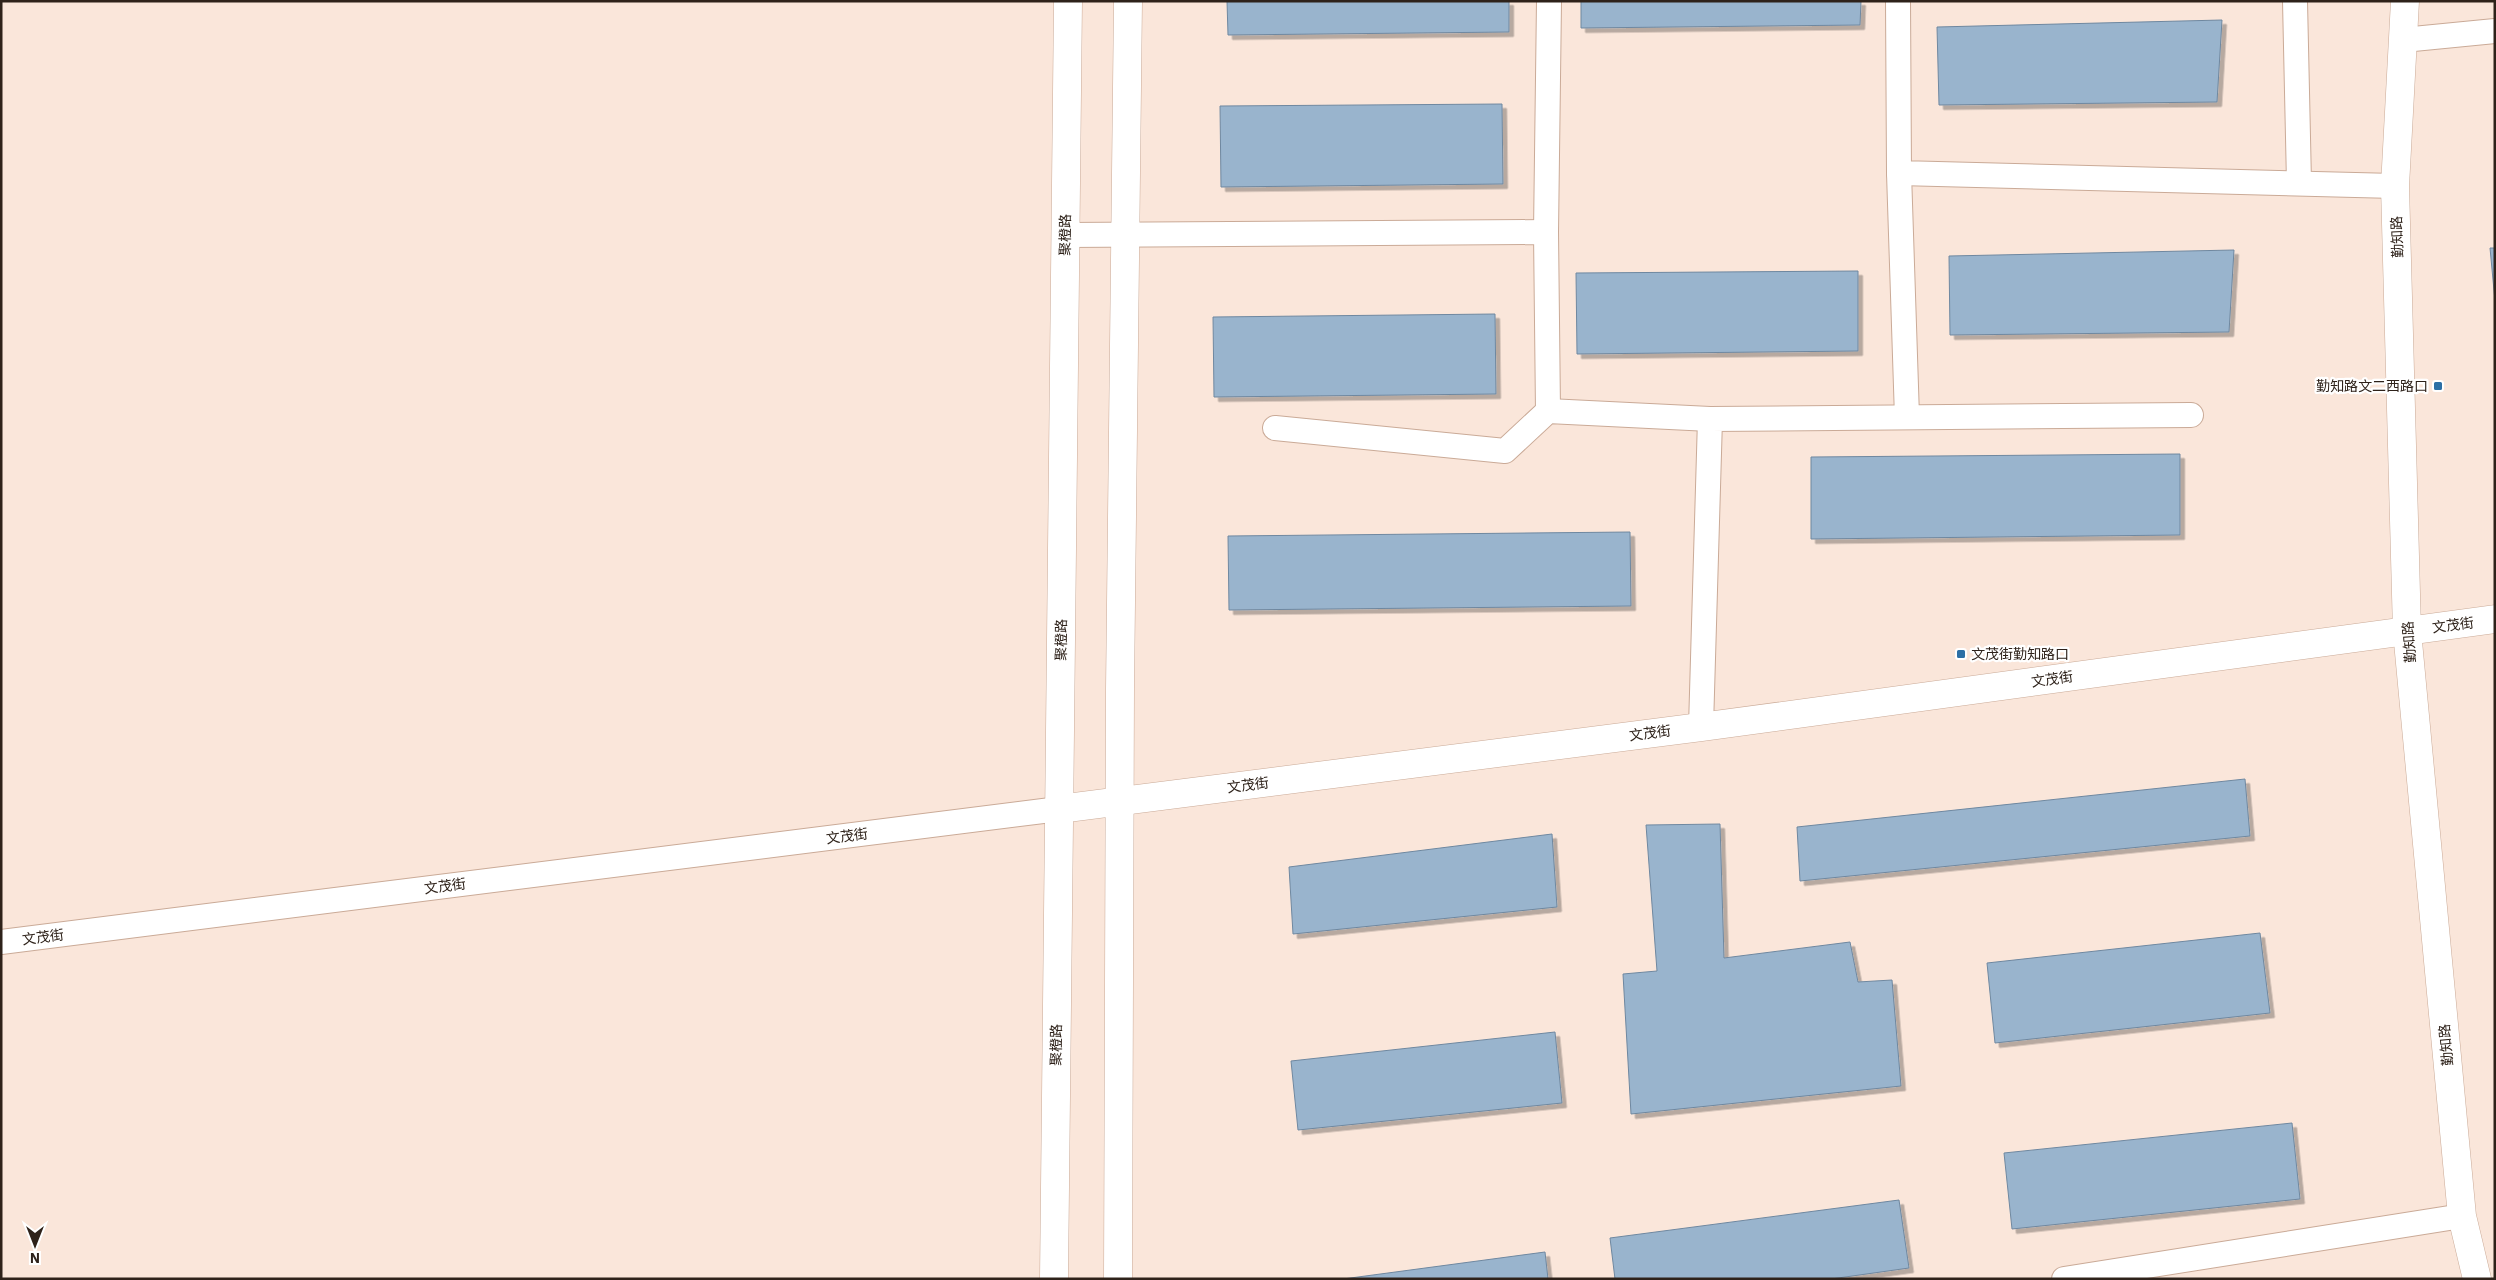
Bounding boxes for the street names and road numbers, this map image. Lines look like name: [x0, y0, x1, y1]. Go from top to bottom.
street label: 聚橙路: [1056, 214, 1074, 256]
street label: 勤知路: [2387, 216, 2407, 258]
street label: 文茂街: [2431, 614, 2475, 636]
street label: 聚橙路: [1052, 619, 1070, 661]
street label: 勤知路: [2399, 620, 2419, 664]
street label: 文茂街: [2030, 667, 2074, 691]
street label: 文茂街: [1628, 722, 1672, 744]
street label: 文茂街: [1226, 774, 1270, 796]
street label: 文茂街: [825, 825, 869, 847]
street label: 文茂街: [423, 875, 467, 897]
street label: 文茂街: [21, 926, 65, 948]
street label: 勤知路: [2435, 1023, 2457, 1067]
street label: 聚橙路: [1047, 1024, 1065, 1066]

